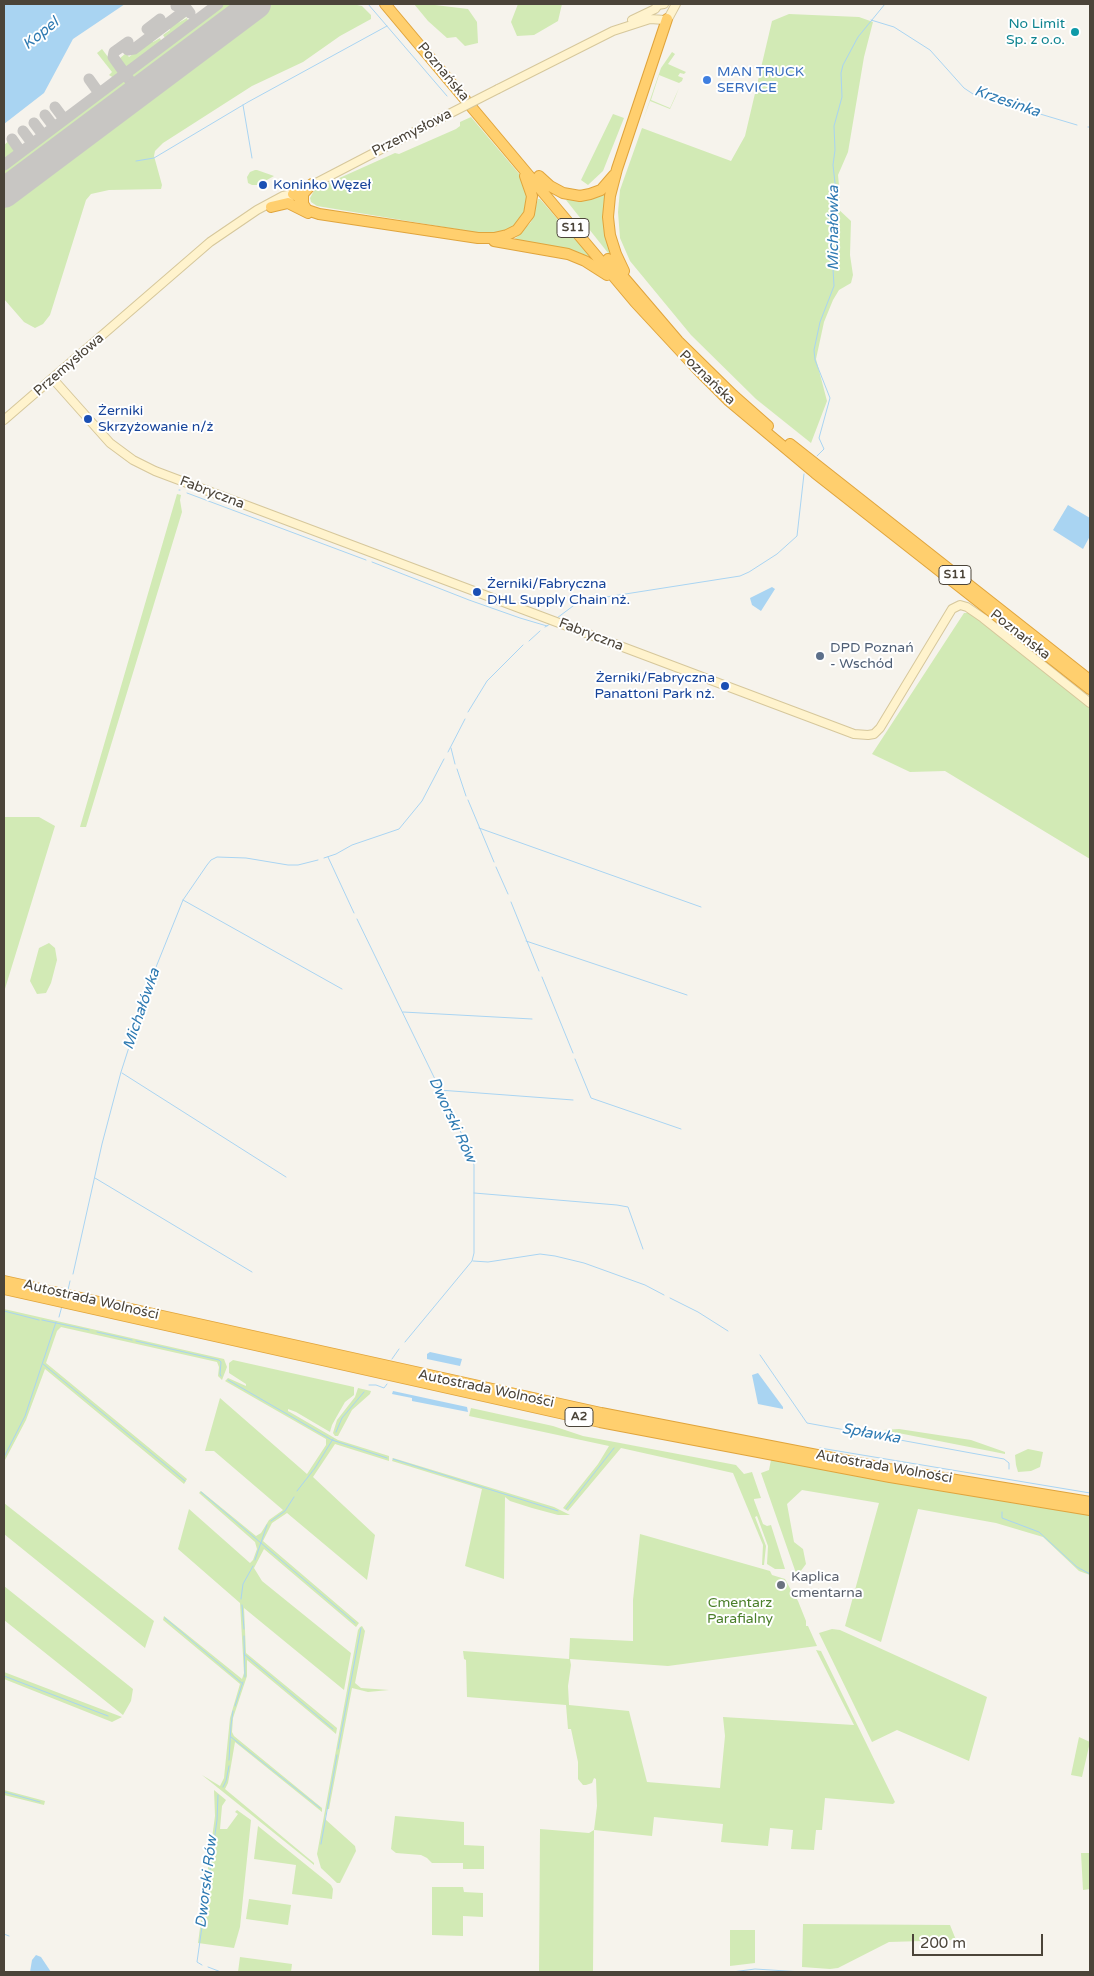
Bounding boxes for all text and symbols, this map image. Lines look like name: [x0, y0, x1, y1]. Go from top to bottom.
water label: Kopel: [19, 14, 63, 54]
place label: No Limit Sp. z o.o.: [1006, 16, 1065, 48]
marker: No Limit Sp. z o.o.: [1069, 26, 1081, 38]
street label: Poznańska: [414, 39, 472, 105]
place label: MAN TRUCK SERVICE: [717, 64, 804, 96]
marker: MAN TRUCK SERVICE: [701, 74, 713, 86]
water label: Krzesinka: [972, 82, 1042, 122]
street label: Przemysłowa: [369, 106, 455, 160]
place label: Koninko Węzeł: [273, 177, 371, 193]
marker: Koninko Węzeł: [257, 179, 269, 191]
water label: Michałówka: [825, 186, 843, 270]
road number: S11: [557, 218, 589, 238]
street label: Przemysłowa: [30, 330, 108, 400]
street label: Poznańska: [675, 347, 739, 409]
place label: Żerniki Skrzyżowanie n/ż: [98, 403, 214, 436]
marker: Żerniki Skrzyżowanie n/ż: [82, 413, 94, 425]
street label: Fabryczna: [177, 473, 247, 513]
road number: S11: [939, 566, 971, 584]
place label: Żerniki/Fabryczna DHL Supply Chain nż.: [487, 576, 630, 608]
marker: Żerniki/Fabryczna DHL Supply Chain nż.: [471, 586, 483, 598]
street label: Poznańska: [987, 606, 1053, 664]
street label: Fabryczna: [556, 615, 626, 655]
place label: DPD Poznań - Wschód: [830, 640, 914, 672]
marker: DPD Poznań - Wschód: [814, 650, 826, 662]
place label: Żerniki/Fabryczna Panattoni Park nż.: [594, 670, 715, 702]
marker: Żerniki/Fabryczna Panattoni Park nż.: [719, 680, 731, 692]
water label: Michałówka: [120, 966, 164, 1052]
water label: Dworski Rów: [424, 1074, 480, 1166]
street label: Autostrada Wolności: [22, 1276, 160, 1324]
street label: Autostrada Wolności: [417, 1366, 555, 1412]
road number: A2: [565, 1408, 593, 1426]
water label: Spławka: [840, 1420, 902, 1448]
street label: Autostrada Wolności: [814, 1447, 954, 1487]
place label: Kaplica cmentarna: [791, 1569, 863, 1601]
marker: Kaplica cmentarna: [775, 1579, 787, 1591]
park label: Cmentarz Parafialny: [707, 1595, 773, 1628]
water label: Dworski Rów: [192, 1835, 222, 1929]
scale bar: [914, 1924, 1045, 1956]
text: 200 m: [920, 1934, 966, 1952]

